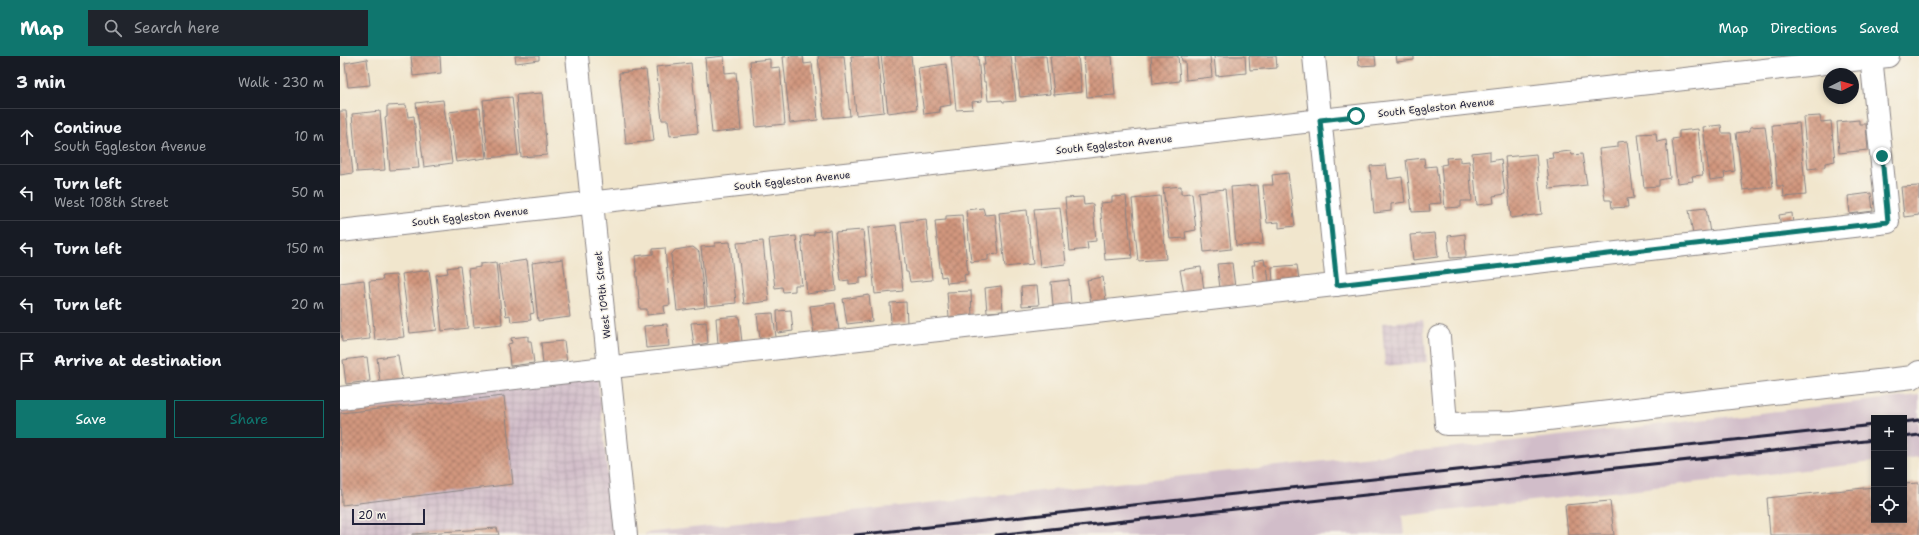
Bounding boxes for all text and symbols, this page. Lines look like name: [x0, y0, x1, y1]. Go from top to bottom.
search box: [88, 10, 368, 46]
text: Map: [20, 16, 64, 41]
icon: search: [102, 17, 124, 39]
text: Search here: [134, 18, 220, 38]
text: Map: [1719, 19, 1749, 37]
text: Directions: [1771, 19, 1837, 37]
text: Saved: [1859, 19, 1899, 37]
north arrow: [1823, 68, 1859, 104]
text: 3 min: [16, 71, 66, 93]
text: Walk · 230 m: [238, 74, 324, 91]
street label: South Eggleston Avenue: [1377, 95, 1495, 120]
route start: [1347, 107, 1365, 125]
text: Continue: [54, 118, 122, 138]
icon: ahead: [16, 126, 38, 148]
text: 10 m: [294, 128, 324, 145]
street label: South Eggleston Avenue: [1055, 132, 1173, 157]
text: South Eggleston Avenue: [54, 138, 206, 155]
route end: [1873, 147, 1891, 165]
street label: South Eggleston Avenue: [733, 168, 851, 193]
text: Turn left: [54, 174, 122, 194]
icon: left: [16, 182, 38, 204]
text: 50 m: [291, 184, 324, 201]
text: West 108th Street: [54, 194, 169, 211]
street label: South Eggleston Avenue: [411, 204, 529, 229]
icon: left: [16, 238, 38, 260]
text: Turn left: [54, 239, 122, 259]
text: 150 m: [286, 240, 324, 257]
street label: West 109th Street: [591, 250, 614, 339]
icon: left: [16, 294, 38, 316]
text: Turn left: [54, 295, 122, 315]
text: 20 m: [291, 296, 324, 313]
icon: arrive: [16, 350, 38, 372]
text: Arrive at destination: [54, 351, 222, 371]
button: Save: [16, 400, 166, 438]
button: Share: [174, 400, 324, 438]
map controls: [1871, 415, 1907, 523]
button: +: [1871, 415, 1907, 451]
button: −: [1871, 451, 1907, 487]
button: locate: [1871, 487, 1907, 523]
scale bar: [352, 507, 425, 526]
text: 20 m: [358, 508, 386, 523]

